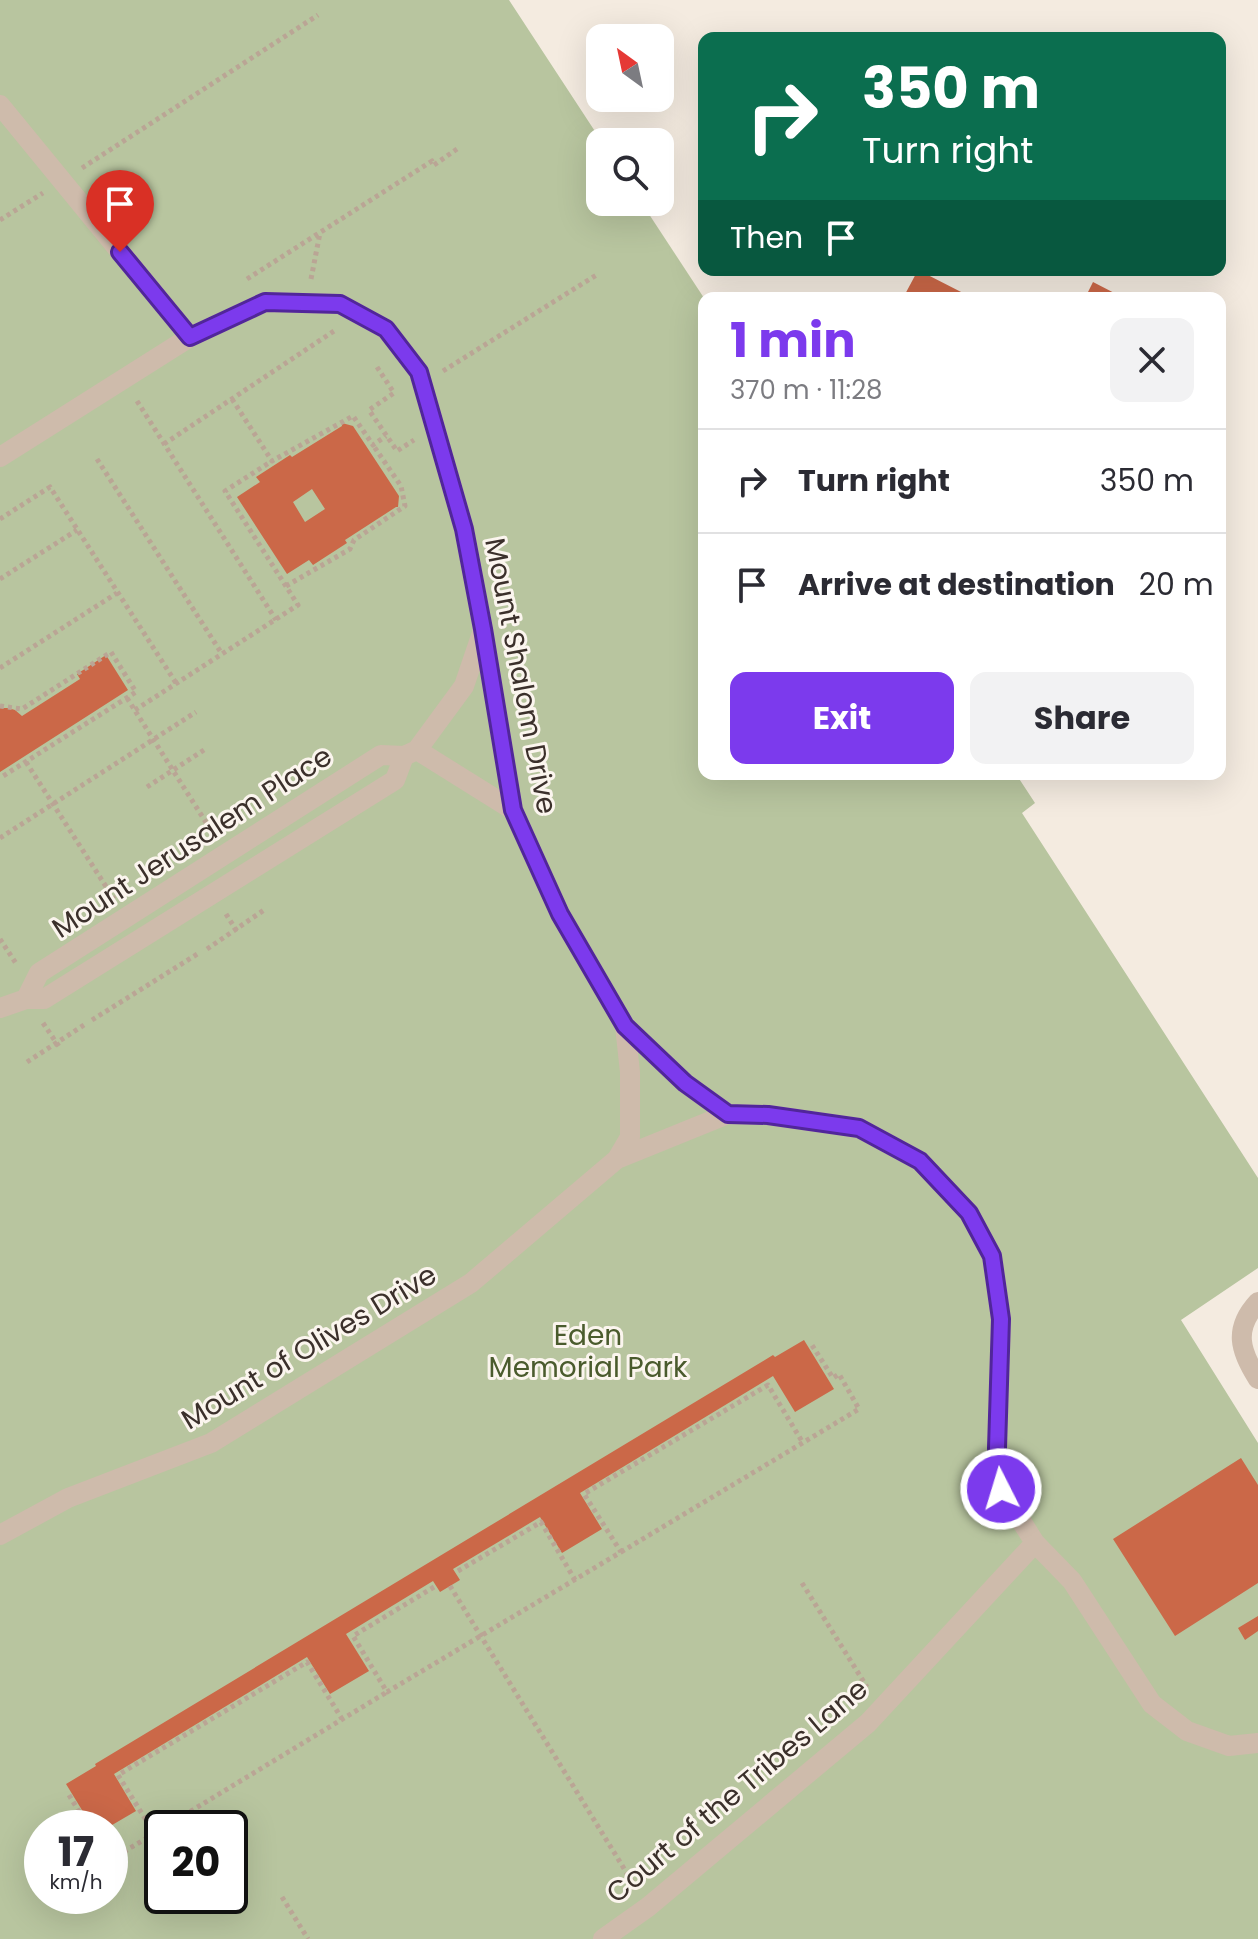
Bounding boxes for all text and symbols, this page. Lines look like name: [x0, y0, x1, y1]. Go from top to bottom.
north arrow: [586, 24, 674, 112]
map controls: [586, 24, 674, 216]
text: 350 m: [862, 49, 1040, 128]
icon: right: [730, 64, 834, 168]
text: Turn right: [862, 125, 1033, 176]
button: search: [586, 128, 674, 216]
pin: [86, 170, 154, 252]
icon: arrive: [98, 182, 142, 226]
text: Then: [730, 216, 803, 259]
icon: arrive: [819, 216, 863, 260]
text: 1 min: [730, 307, 856, 374]
button: close: [1110, 318, 1194, 402]
text: 370 m · 11:28: [730, 372, 883, 408]
icon: right: [730, 459, 774, 503]
text: Turn right: [798, 459, 950, 502]
text: 350 m: [1100, 459, 1194, 502]
street label: Mount Shalom Drive: [475, 535, 567, 817]
icon: arrive: [730, 563, 774, 607]
text: Arrive at destination: [798, 563, 1115, 606]
text: 20 m: [1139, 563, 1214, 606]
button: Exit: [730, 672, 954, 764]
button: Share: [970, 672, 1194, 764]
street label: Mount Jerusalem Place: [44, 737, 340, 947]
street label: Mount of Olives Drive: [174, 1255, 444, 1439]
park label: Eden Memorial Park: [489, 1316, 688, 1387]
position arrow: [959, 1447, 1043, 1531]
street label: Court of the Tribes Lane: [598, 1670, 876, 1912]
speed limit sign: 20: [144, 1810, 248, 1914]
text: 17: [58, 1824, 94, 1880]
text: km/h: [49, 1868, 103, 1896]

